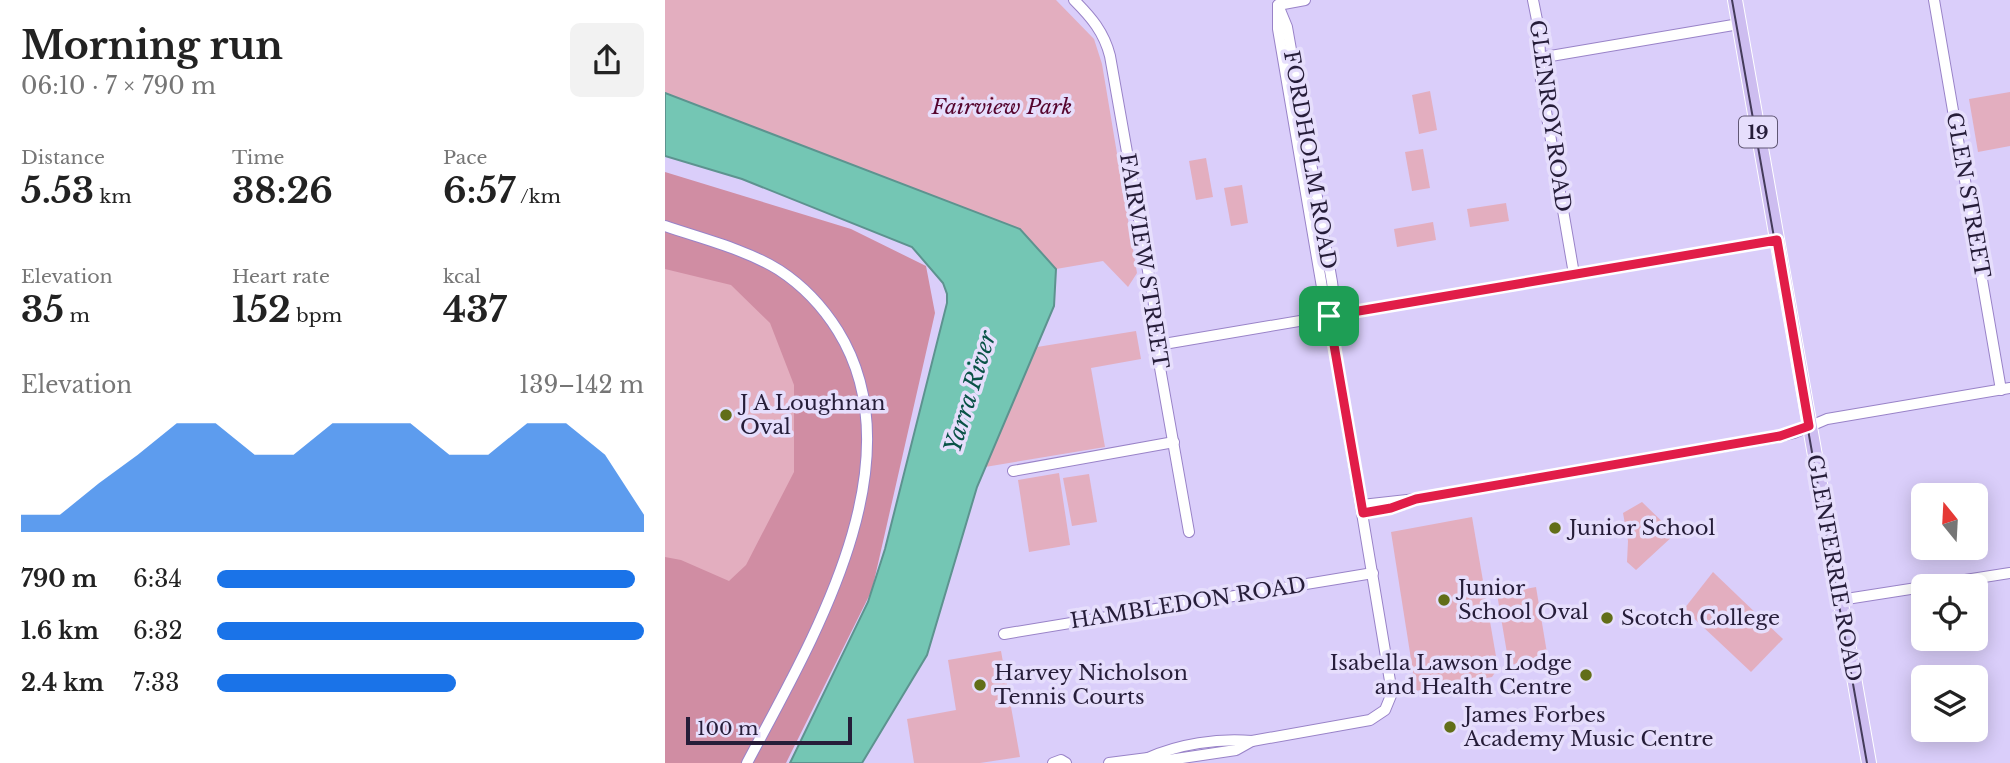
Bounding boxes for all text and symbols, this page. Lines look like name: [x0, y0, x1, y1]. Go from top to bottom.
street label: GLENROY ROAD: [1524, 18, 1576, 214]
text: Morning run: [21, 22, 283, 69]
button: share: [570, 23, 644, 97]
street label: FORDHOLM ROAD: [1278, 49, 1342, 271]
text: 06:10 · 7 × 790 m: [21, 72, 216, 100]
park label: Fairview Park: [931, 94, 1072, 120]
street label: GLEN STREET: [1941, 110, 1995, 280]
road number: 19: [1739, 116, 1777, 148]
text: Distance: [21, 146, 105, 169]
text: Time: [232, 146, 284, 169]
text: Pace: [443, 146, 487, 169]
street label: FAIRVIEW STREET: [1114, 151, 1174, 371]
text: 5.53: [21, 169, 94, 212]
text: 38:26: [232, 169, 333, 212]
text: 6:57: [443, 169, 515, 212]
text: km: [94, 185, 132, 208]
text: /km: [515, 185, 561, 208]
text: Elevation: [21, 265, 113, 288]
text: Heart rate: [232, 265, 330, 288]
text: kcal: [443, 265, 481, 288]
pin: [1299, 286, 1359, 346]
text: 35: [21, 288, 64, 331]
text: 152: [232, 288, 291, 331]
text: 437: [443, 288, 507, 331]
icon: arrive: [1310, 297, 1348, 335]
text: m: [64, 304, 90, 327]
text: bpm: [291, 304, 342, 327]
water label: Yarra River: [938, 326, 1002, 456]
text: Elevation: [21, 371, 132, 399]
text: 139–142 m: [519, 371, 644, 399]
place label: J A Loughnan Oval: [737, 390, 886, 440]
marker: J A Loughnan Oval: [718, 407, 734, 423]
street label: GLENFERRIE ROAD: [1801, 452, 1867, 684]
north arrow: [1911, 483, 1988, 560]
map controls: [1911, 483, 1988, 742]
place label: Junior School: [1566, 515, 1715, 541]
marker: Junior School: [1547, 520, 1563, 536]
text: 790 m: [21, 565, 97, 593]
text: 6:34: [133, 565, 182, 593]
street label: HAMBLEDON ROAD: [1068, 572, 1308, 634]
button: locate: [1911, 574, 1988, 651]
place label: Junior School Oval: [1455, 575, 1589, 625]
marker: Junior School Oval: [1436, 592, 1452, 608]
place label: Scotch College: [1621, 605, 1780, 631]
marker: Scotch College: [1599, 610, 1615, 626]
text: 1.6 km: [21, 617, 99, 645]
text: 6:32: [133, 617, 183, 645]
place label: Isabella Lawson Lodge and Health Centre: [1330, 650, 1572, 700]
place label: Harvey Nicholson Tennis Courts: [994, 660, 1188, 710]
button: layers: [1911, 665, 1988, 742]
marker: Isabella Lawson Lodge and Health Centre: [1578, 667, 1594, 683]
text: 2.4 km: [21, 669, 104, 697]
text: 7:33: [133, 669, 179, 697]
marker: Harvey Nicholson Tennis Courts: [972, 677, 988, 693]
place label: James Forbes Academy Music Centre: [1461, 702, 1714, 752]
scale bar: [686, 714, 852, 746]
text: 100 m: [697, 717, 758, 740]
marker: James Forbes Academy Music Centre: [1442, 719, 1458, 735]

